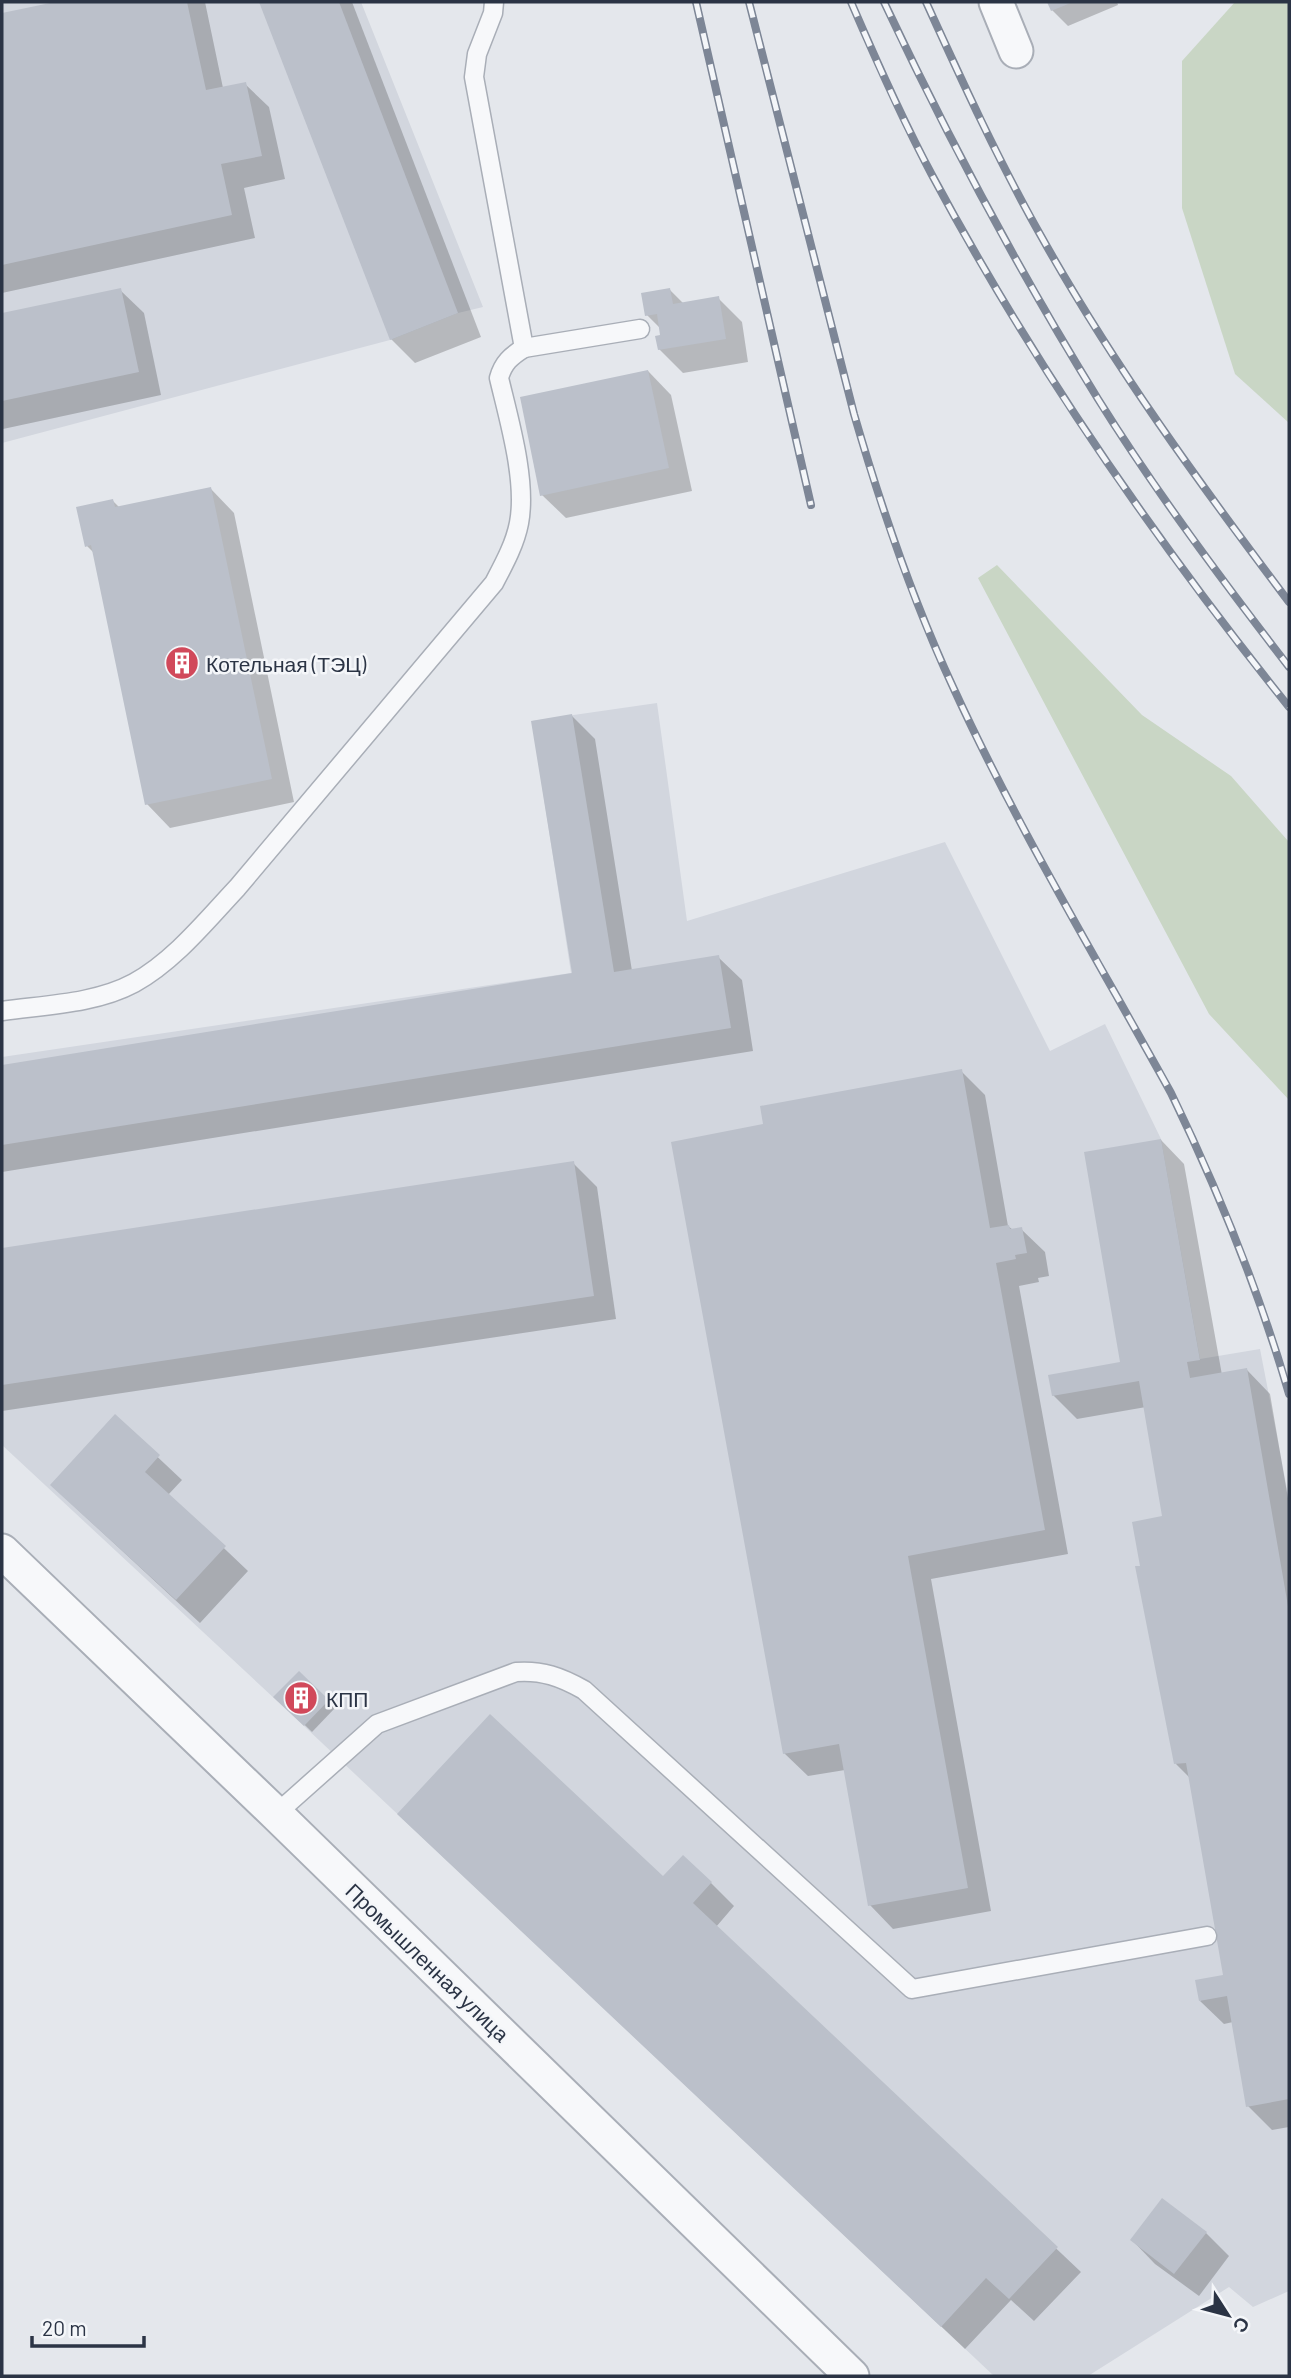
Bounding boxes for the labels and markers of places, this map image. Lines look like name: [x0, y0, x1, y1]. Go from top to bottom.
building icon: Котельная (ТЭЦ): [163, 644, 201, 682]
place label: Котельная (ТЭЦ): [206, 651, 367, 676]
building icon: КПП: [282, 1679, 320, 1717]
place label: КПП: [326, 1686, 368, 1711]

